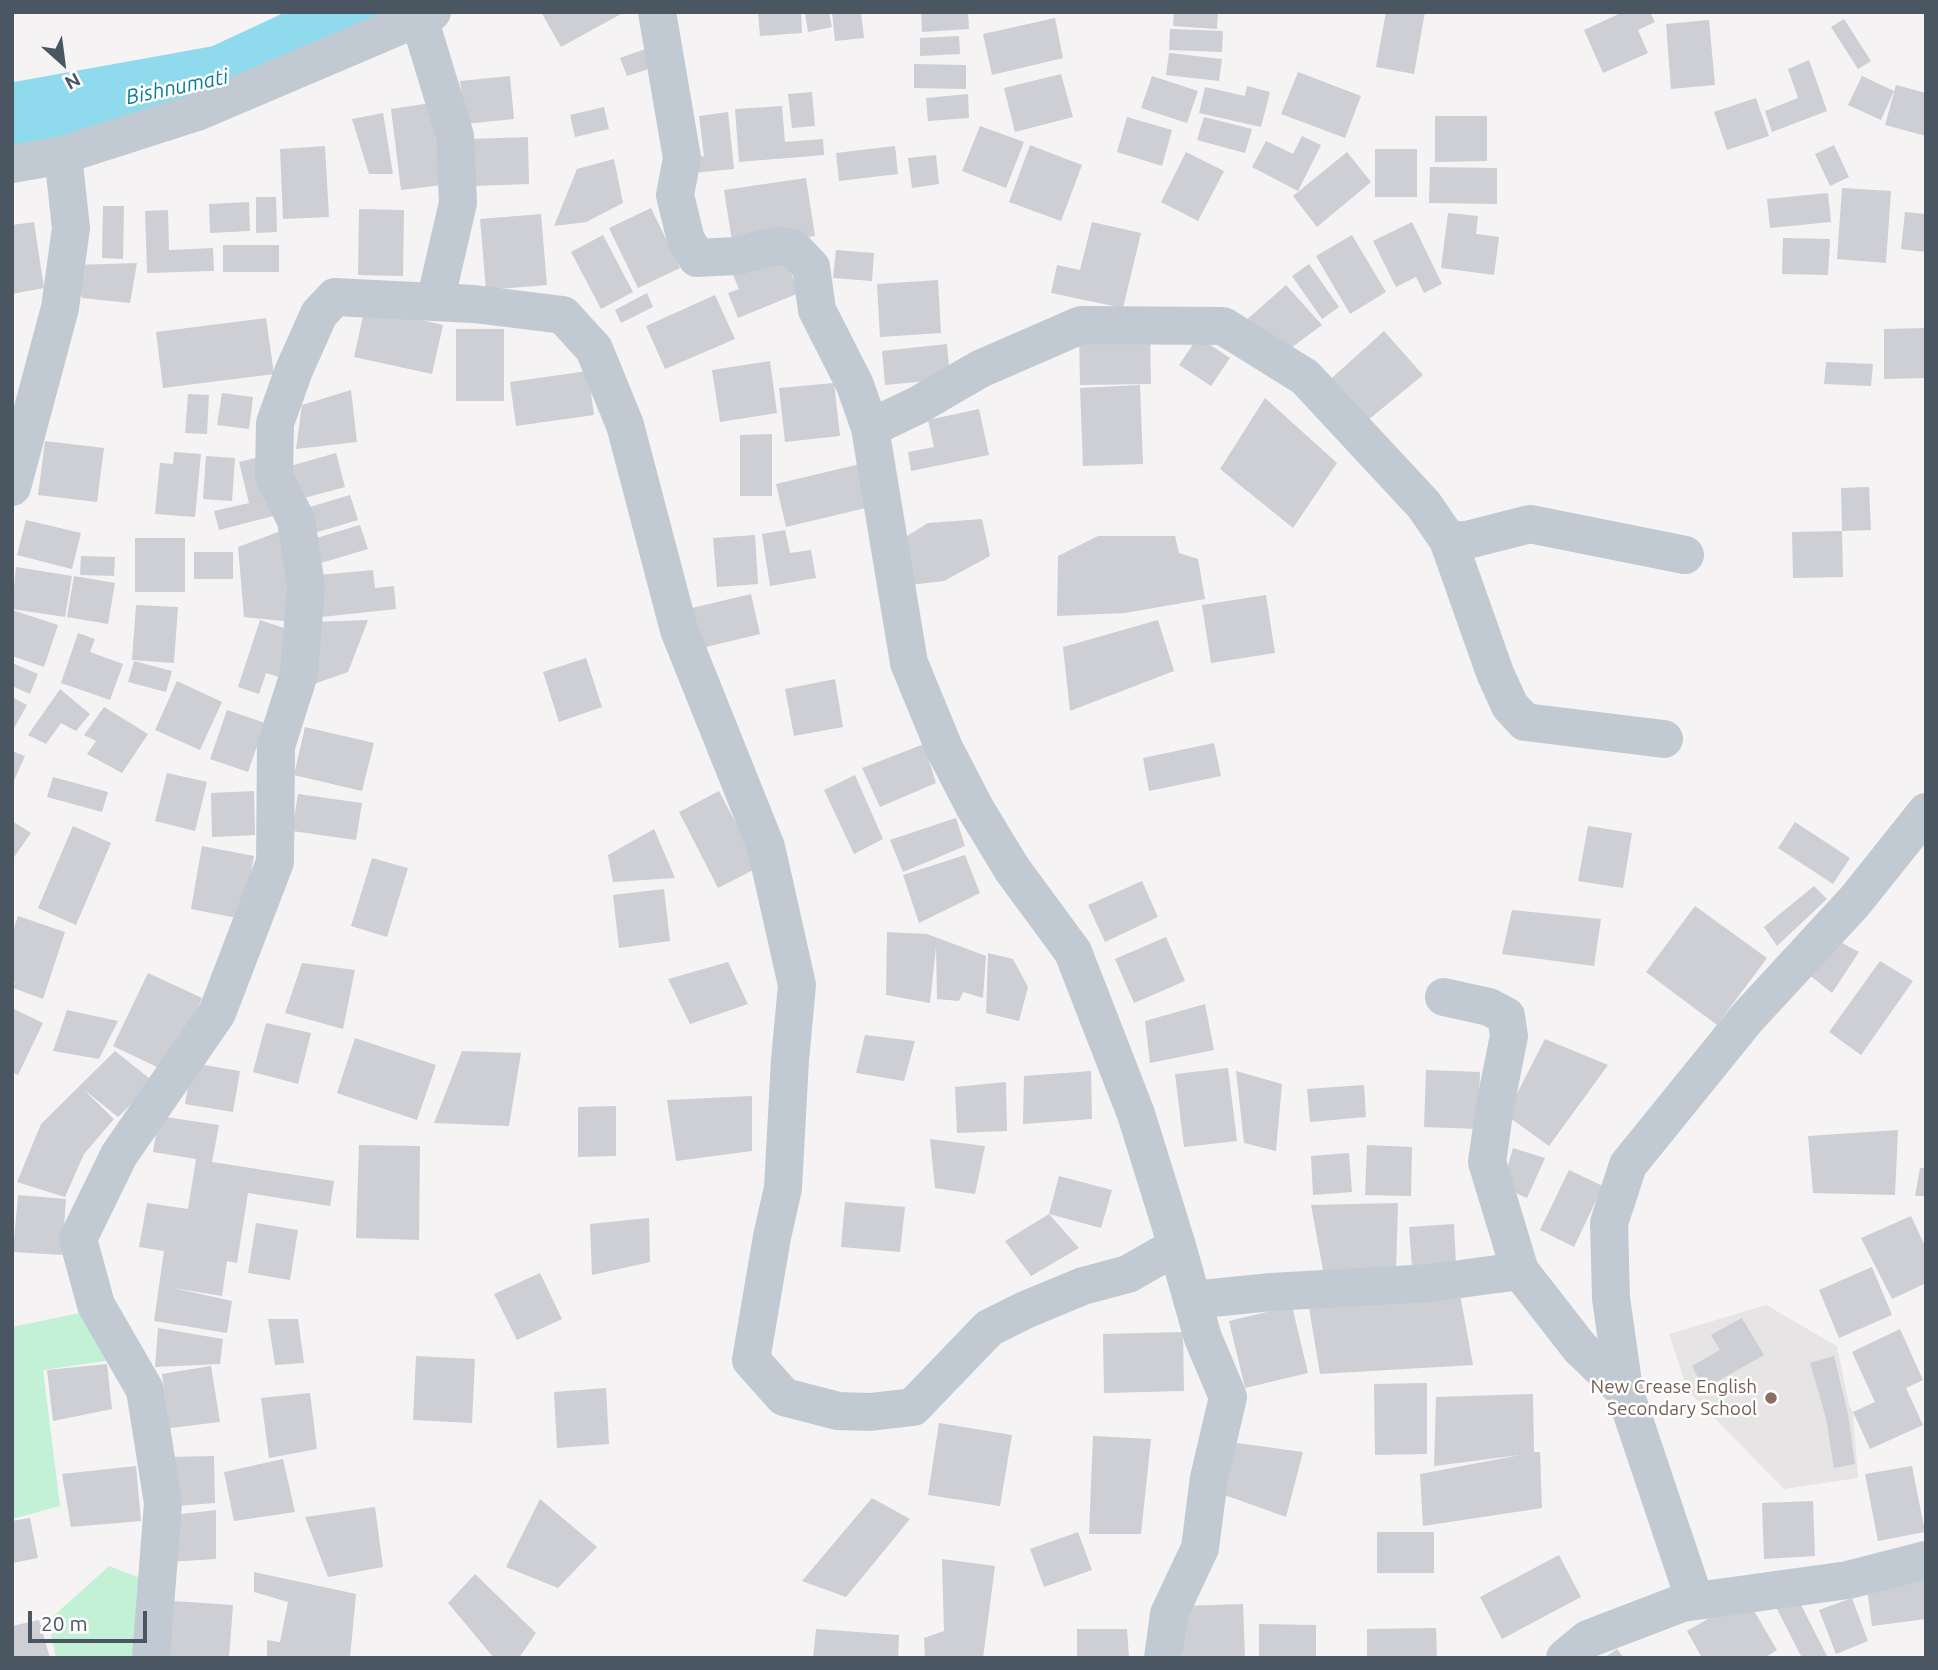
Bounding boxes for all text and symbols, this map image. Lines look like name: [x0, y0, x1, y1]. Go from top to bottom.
north arrow: [28, 28, 98, 98]
water label: Bishnumati: [123, 64, 231, 110]
text: N: [61, 68, 84, 95]
place label: New Crease English Secondary School: [1591, 1376, 1757, 1420]
marker: New Crease English Secondary School: [1763, 1390, 1779, 1406]
scale bar: [32, 1596, 150, 1640]
text: 20 m: [41, 1611, 88, 1635]

